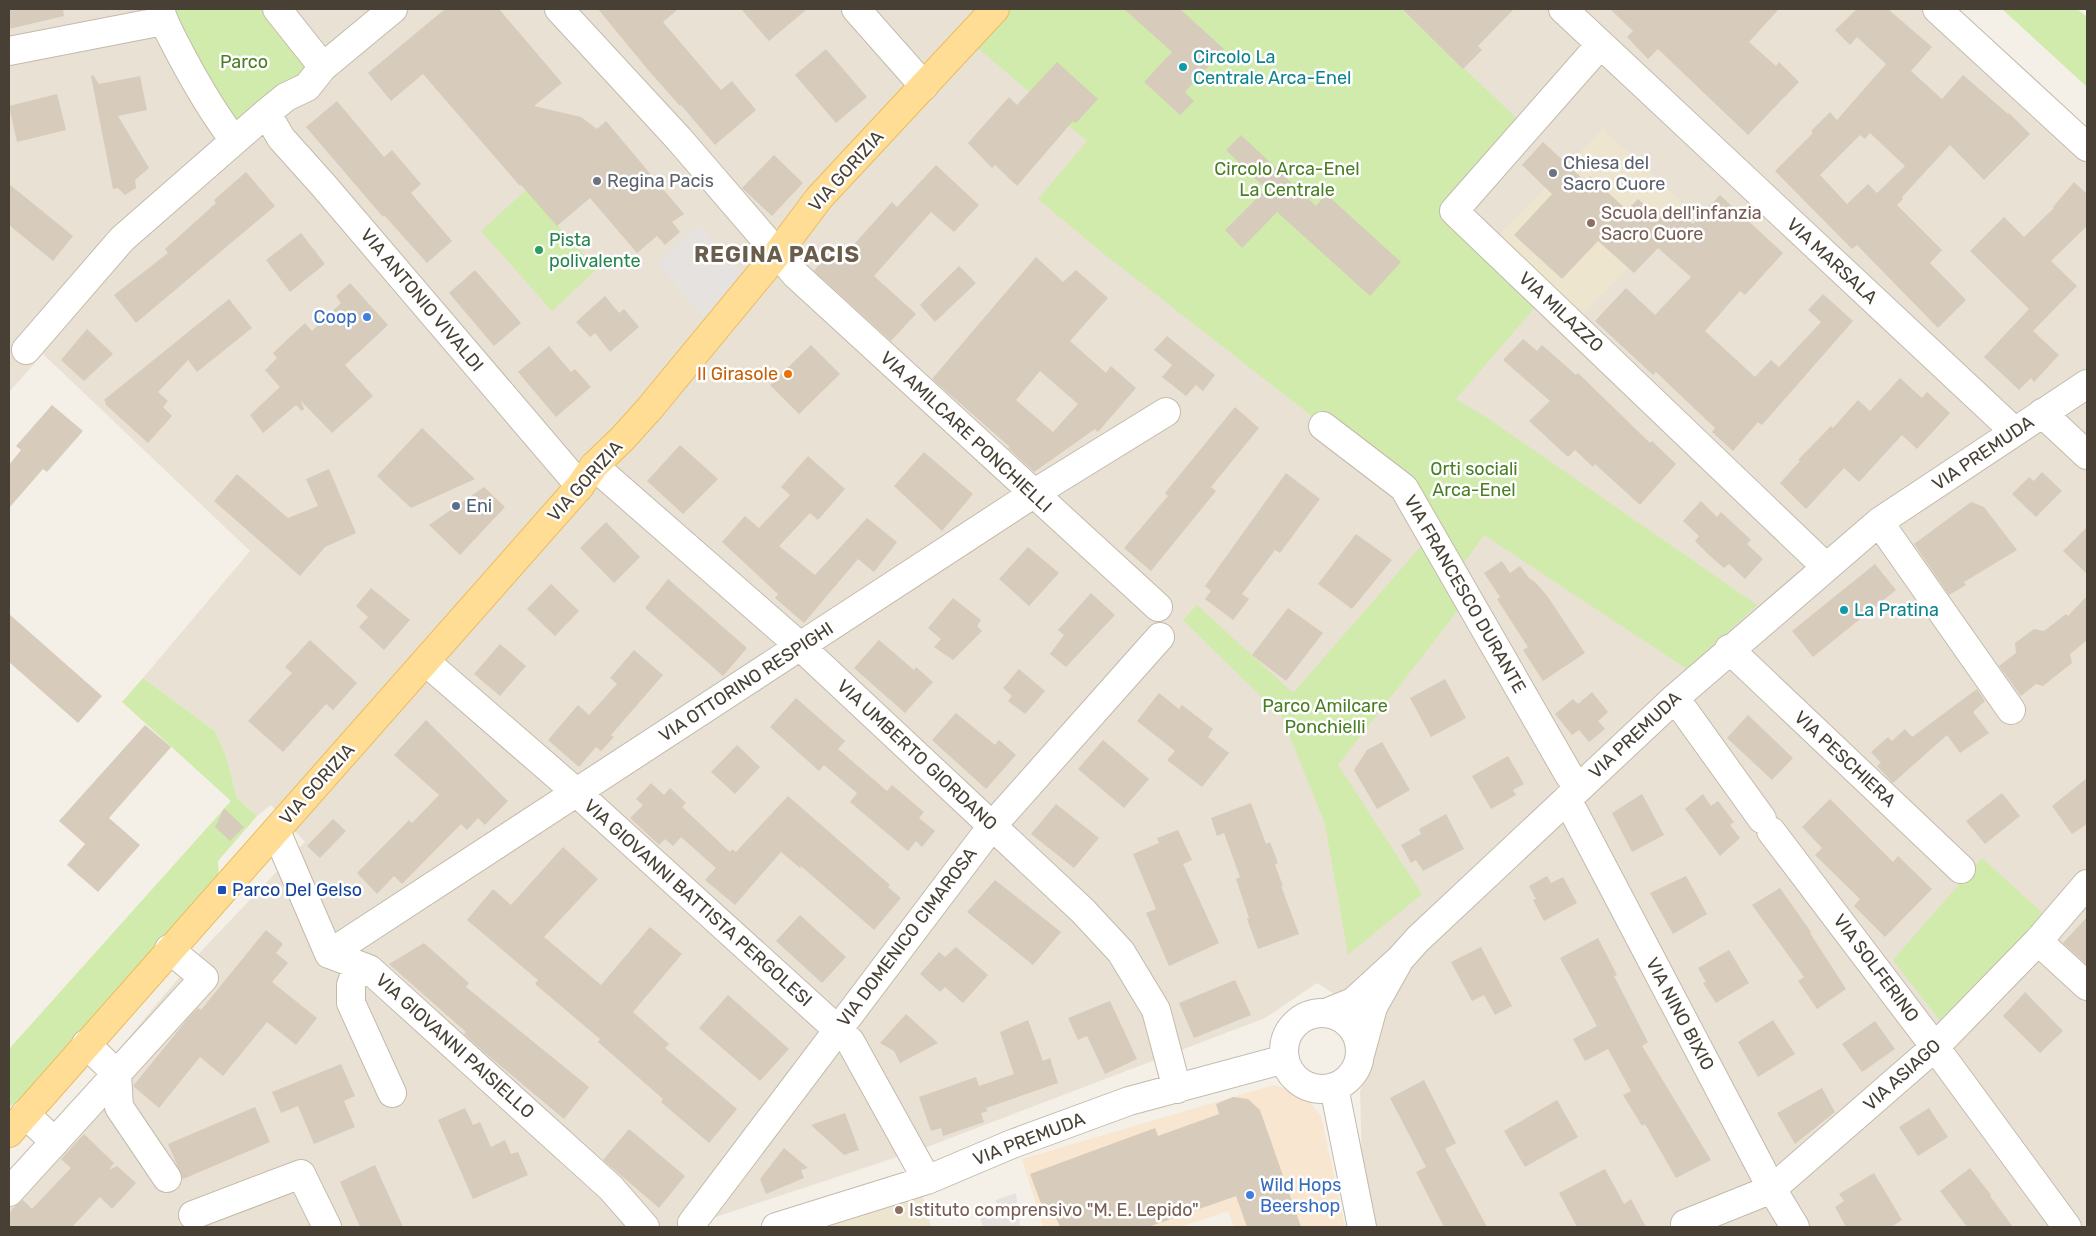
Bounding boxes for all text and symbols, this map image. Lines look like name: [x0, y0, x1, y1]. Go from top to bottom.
place label: Circolo La Centrale Arca-Enel: [1193, 46, 1351, 89]
park label: Parco: [220, 51, 268, 73]
marker: Circolo La Centrale Arca-Enel: [1177, 61, 1189, 73]
street label: VIA GORIZIA: [804, 126, 888, 216]
place label: Chiesa del Sacro Cuore: [1563, 152, 1665, 195]
park label: Circolo Arca-Enel La Centrale: [1214, 158, 1360, 201]
marker: Chiesa del Sacro Cuore: [1547, 167, 1559, 179]
place label: Regina Pacis: [607, 170, 714, 192]
marker: Regina Pacis: [591, 175, 603, 187]
place label: Scuola dell'infanzia Sacro Cuore: [1601, 202, 1762, 245]
street label: VIA MARSALA: [1782, 213, 1882, 309]
marker: Scuola dell'infanzia Sacro Cuore: [1585, 217, 1597, 229]
street label: VIA ANTONIO VIVALDI: [356, 224, 488, 376]
place label: Pista polivalente: [549, 229, 641, 272]
district label: REGINA PACIS: [694, 241, 860, 268]
marker: Pista polivalente: [533, 244, 545, 256]
street label: VIA MILAZZO: [1514, 267, 1608, 357]
place label: Coop: [314, 306, 357, 328]
marker: Coop: [361, 311, 373, 323]
street label: VIA AMILCARE PONCHIELLI: [876, 347, 1056, 517]
place label: Il Girasole: [697, 363, 778, 385]
marker: Il Girasole: [782, 368, 794, 380]
street label: VIA PREMUDA: [1928, 411, 2038, 495]
street label: VIA GORIZIA: [543, 436, 627, 526]
park label: Orti sociali Arca-Enel: [1430, 458, 1518, 501]
street label: VIA FRANCESCO DURANTE: [1399, 491, 1531, 697]
place label: Eni: [466, 495, 492, 517]
marker: Eni: [450, 500, 462, 512]
place label: La Pratina: [1854, 599, 1939, 621]
marker: La Pratina: [1838, 604, 1850, 616]
street label: VIA OTTORINO RESPIGHI: [655, 617, 837, 747]
street label: VIA UMBERTO GIORDANO: [832, 675, 1002, 835]
street label: VIA PREMUDA: [1584, 687, 1686, 783]
park label: Parco Amilcare Ponchielli: [1262, 695, 1388, 738]
street label: VIA PESCHIERA: [1790, 706, 1900, 812]
street label: VIA GORIZIA: [275, 739, 359, 829]
street label: VIA GIOVANNI BATTISTA PERGOLESI: [579, 795, 817, 1011]
street label: VIA DOMENICO CIMAROSA: [832, 843, 982, 1031]
place label: Parco Del Gelso: [232, 879, 362, 901]
marker: Parco Del Gelso: [216, 884, 228, 896]
street label: VIA SOLFERINO: [1828, 910, 1924, 1026]
street label: VIA NINO BIXIO: [1641, 954, 1719, 1074]
street label: VIA GIOVANNI PAISIELLO: [371, 969, 539, 1123]
street label: VIA ASIAGO: [1859, 1035, 1945, 1115]
street label: VIA PREMUDA: [970, 1108, 1088, 1170]
place label: Wild Hops Beershop: [1260, 1174, 1341, 1217]
marker: Wild Hops Beershop: [1244, 1189, 1256, 1201]
place label: Istituto comprensivo "M. E. Lepido": [909, 1199, 1199, 1221]
marker: Istituto comprensivo "M. E. Lepido": [893, 1204, 905, 1216]

